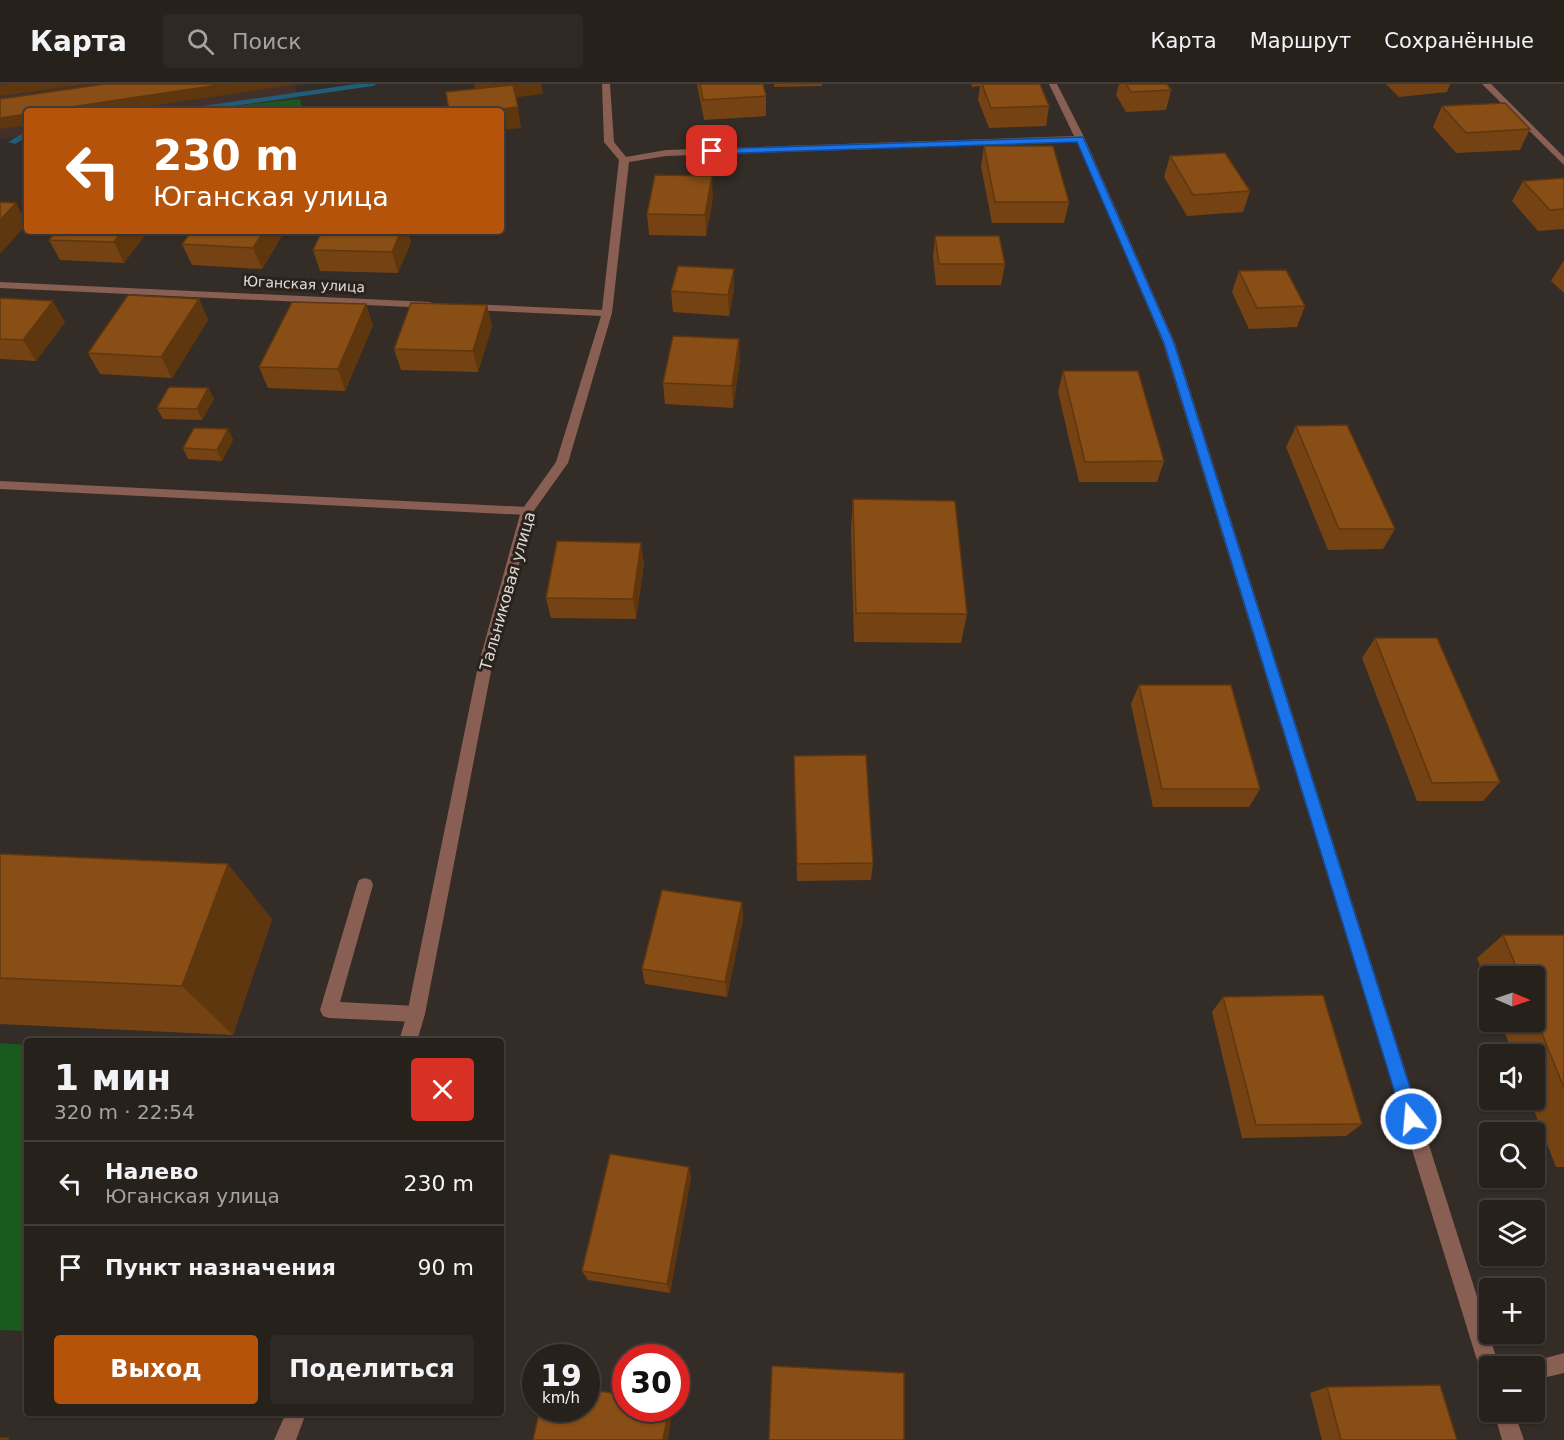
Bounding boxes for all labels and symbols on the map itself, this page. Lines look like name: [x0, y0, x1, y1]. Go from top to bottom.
pin: [686, 125, 737, 176]
street label: Юганская улица: [243, 273, 365, 295]
street label: Тальниковая улица: [475, 510, 539, 674]
north arrow: [1479, 966, 1545, 1032]
position arrow: [1379, 1087, 1443, 1151]
speed limit sign: 30: [612, 1344, 690, 1422]

